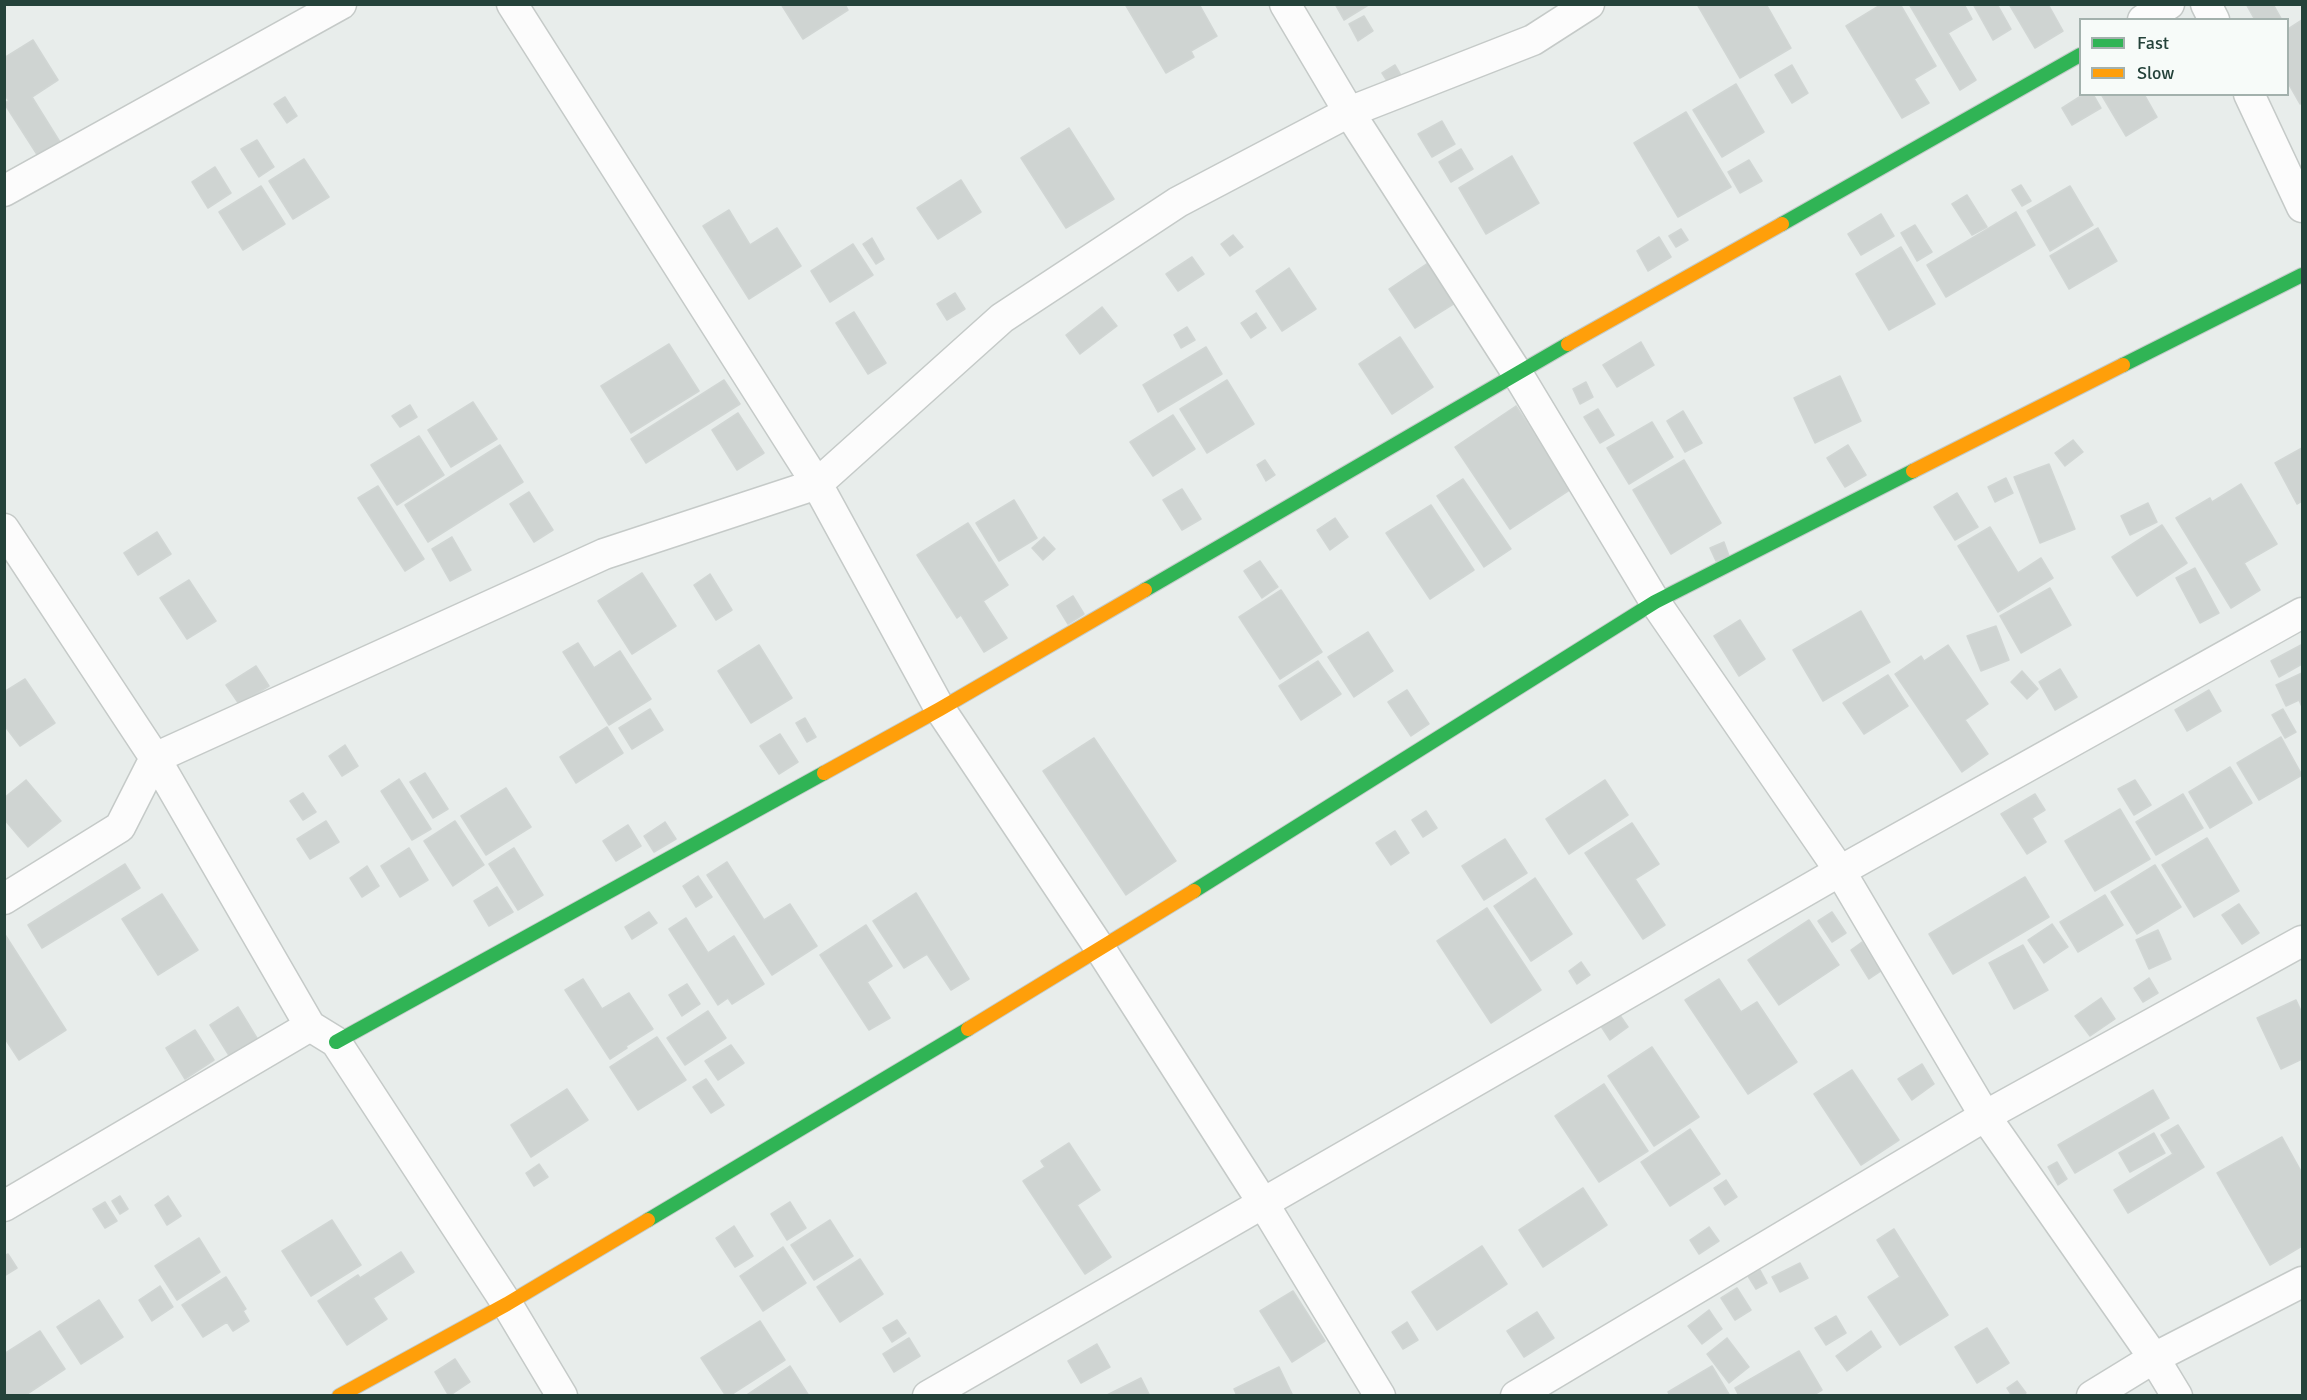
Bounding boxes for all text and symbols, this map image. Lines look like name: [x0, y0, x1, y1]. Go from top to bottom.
legend: [2079, 18, 2289, 96]
text: Fast: [2137, 32, 2169, 54]
text: Slow: [2137, 62, 2174, 84]

